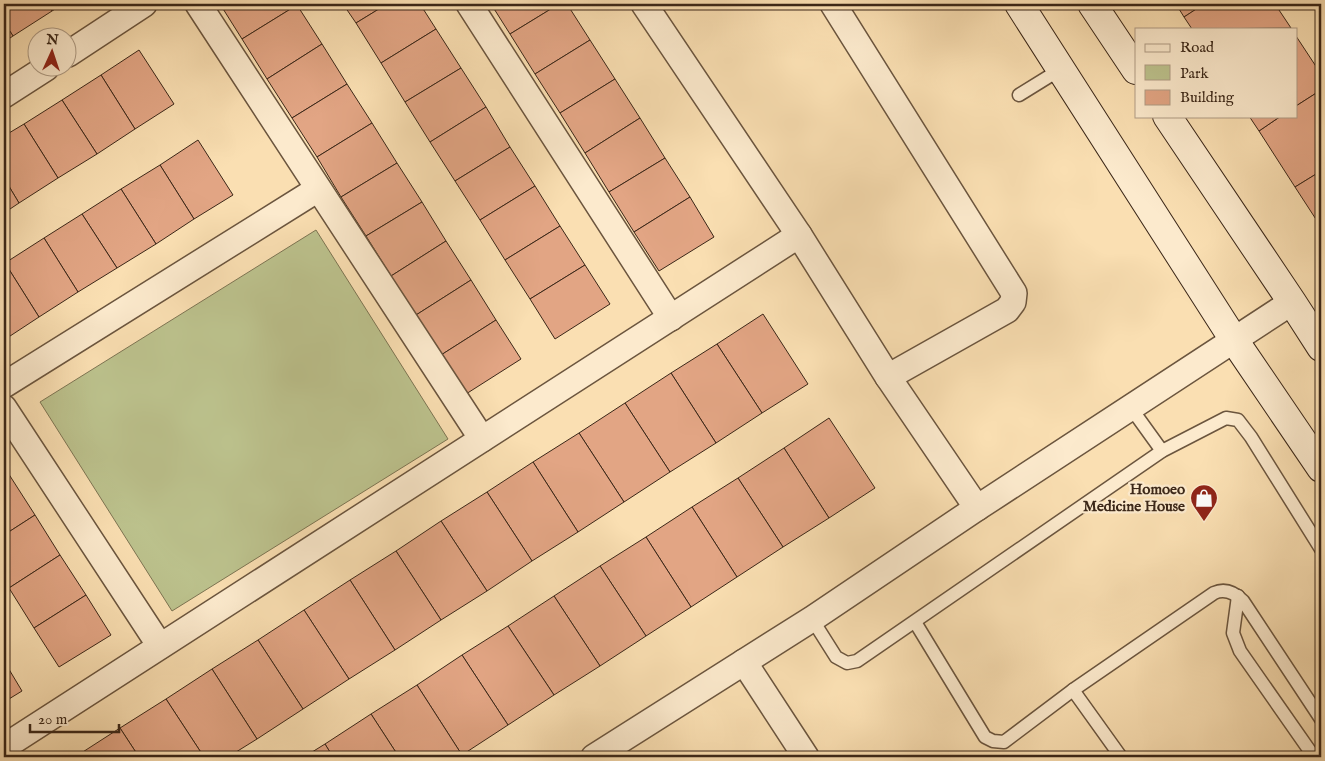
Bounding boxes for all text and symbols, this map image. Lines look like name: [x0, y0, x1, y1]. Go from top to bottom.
north arrow: [28, 28, 78, 78]
legend: [1135, 28, 1298, 118]
text: N: [45, 31, 59, 49]
text: Road: [1180, 38, 1215, 57]
text: Park: [1180, 64, 1210, 83]
text: Building: [1180, 88, 1235, 107]
place label: Homoeo Medicine House: [1083, 480, 1185, 516]
shop icon: Homoeo Medicine House: [1189, 483, 1219, 522]
scale bar: [30, 701, 119, 733]
text: 20 m: [38, 710, 68, 729]

